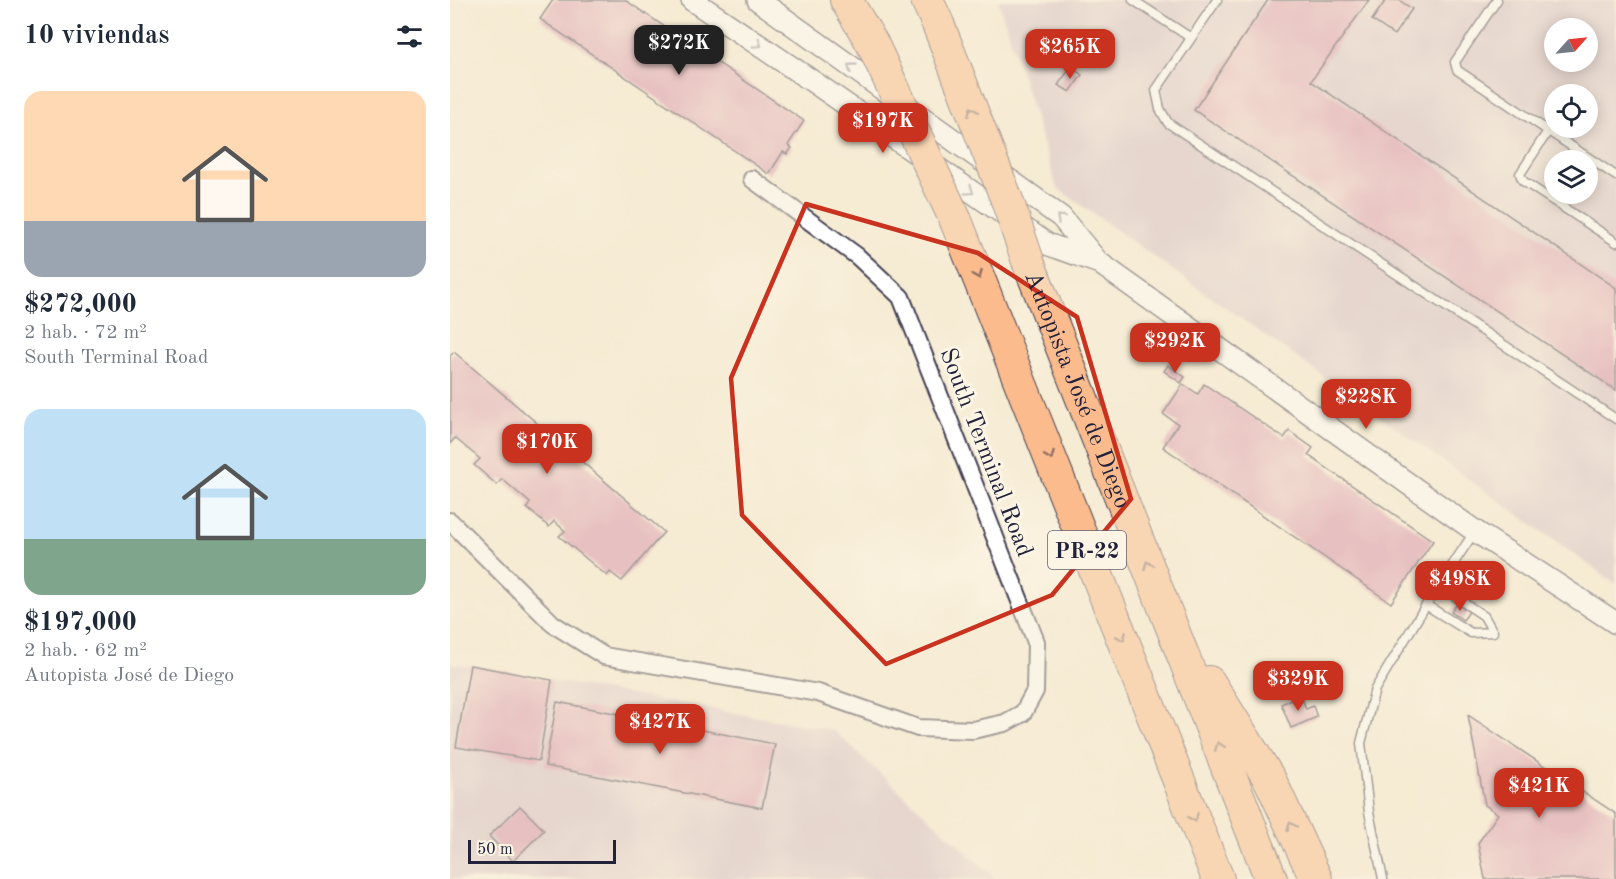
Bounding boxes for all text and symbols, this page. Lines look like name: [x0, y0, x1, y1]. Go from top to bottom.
north arrow: [1544, 18, 1598, 72]
map controls: [1544, 18, 1598, 204]
icon: filters: [393, 20, 426, 53]
text: 10 viviendas: [24, 23, 170, 49]
pin: $272K: [637, 25, 721, 76]
pin: $265K: [1028, 29, 1112, 80]
text: $272K: [648, 34, 710, 54]
one-way arrow: [752, 37, 762, 49]
text: $265K: [1039, 38, 1101, 58]
one-way arrow: [847, 63, 858, 74]
button: locate: [1544, 84, 1598, 138]
pin: $197K: [841, 103, 925, 154]
one-way arrow: [967, 106, 979, 117]
text: $197K: [852, 112, 914, 132]
icon: home: [171, 130, 279, 238]
button: layers: [1544, 150, 1598, 204]
one-way arrow: [964, 184, 975, 195]
one-way arrow: [1056, 214, 1066, 225]
one-way arrow: [971, 269, 983, 280]
street label: Autopista José de Diego: [1019, 269, 1134, 512]
text: $272,000: [24, 292, 137, 318]
text: 2 hab. · 72 m²: [24, 323, 147, 343]
pin: $292K: [1133, 323, 1217, 374]
text: $292K: [1144, 332, 1206, 352]
street label: South Terminal Road: [934, 345, 1036, 560]
text: South Terminal Road: [24, 348, 208, 368]
pin: $228K: [1324, 379, 1408, 430]
text: $228K: [1335, 388, 1397, 408]
pin: $170K: [505, 424, 589, 475]
text: $170K: [516, 433, 578, 453]
icon: home: [171, 448, 279, 556]
one-way arrow: [1043, 450, 1055, 461]
road number: PR-22: [1048, 531, 1126, 569]
one-way arrow: [1143, 560, 1155, 571]
pin: $498K: [1418, 561, 1502, 612]
text: $498K: [1429, 570, 1491, 590]
text: $197,000: [24, 610, 137, 636]
one-way arrow: [1115, 631, 1127, 642]
text: 2 hab. · 62 m²: [24, 641, 147, 661]
pin: $329K: [1256, 661, 1340, 712]
text: Autopista José de Diego: [24, 666, 234, 686]
text: $329K: [1267, 670, 1329, 690]
pin: $427K: [618, 704, 702, 755]
text: $427K: [629, 713, 691, 733]
one-way arrow: [1214, 741, 1227, 752]
pin: $421K: [1497, 768, 1581, 819]
text: $421K: [1508, 777, 1570, 797]
one-way arrow: [1187, 812, 1199, 823]
one-way arrow: [1287, 821, 1299, 832]
scale bar: [468, 837, 616, 864]
text: 50 m: [477, 842, 513, 858]

